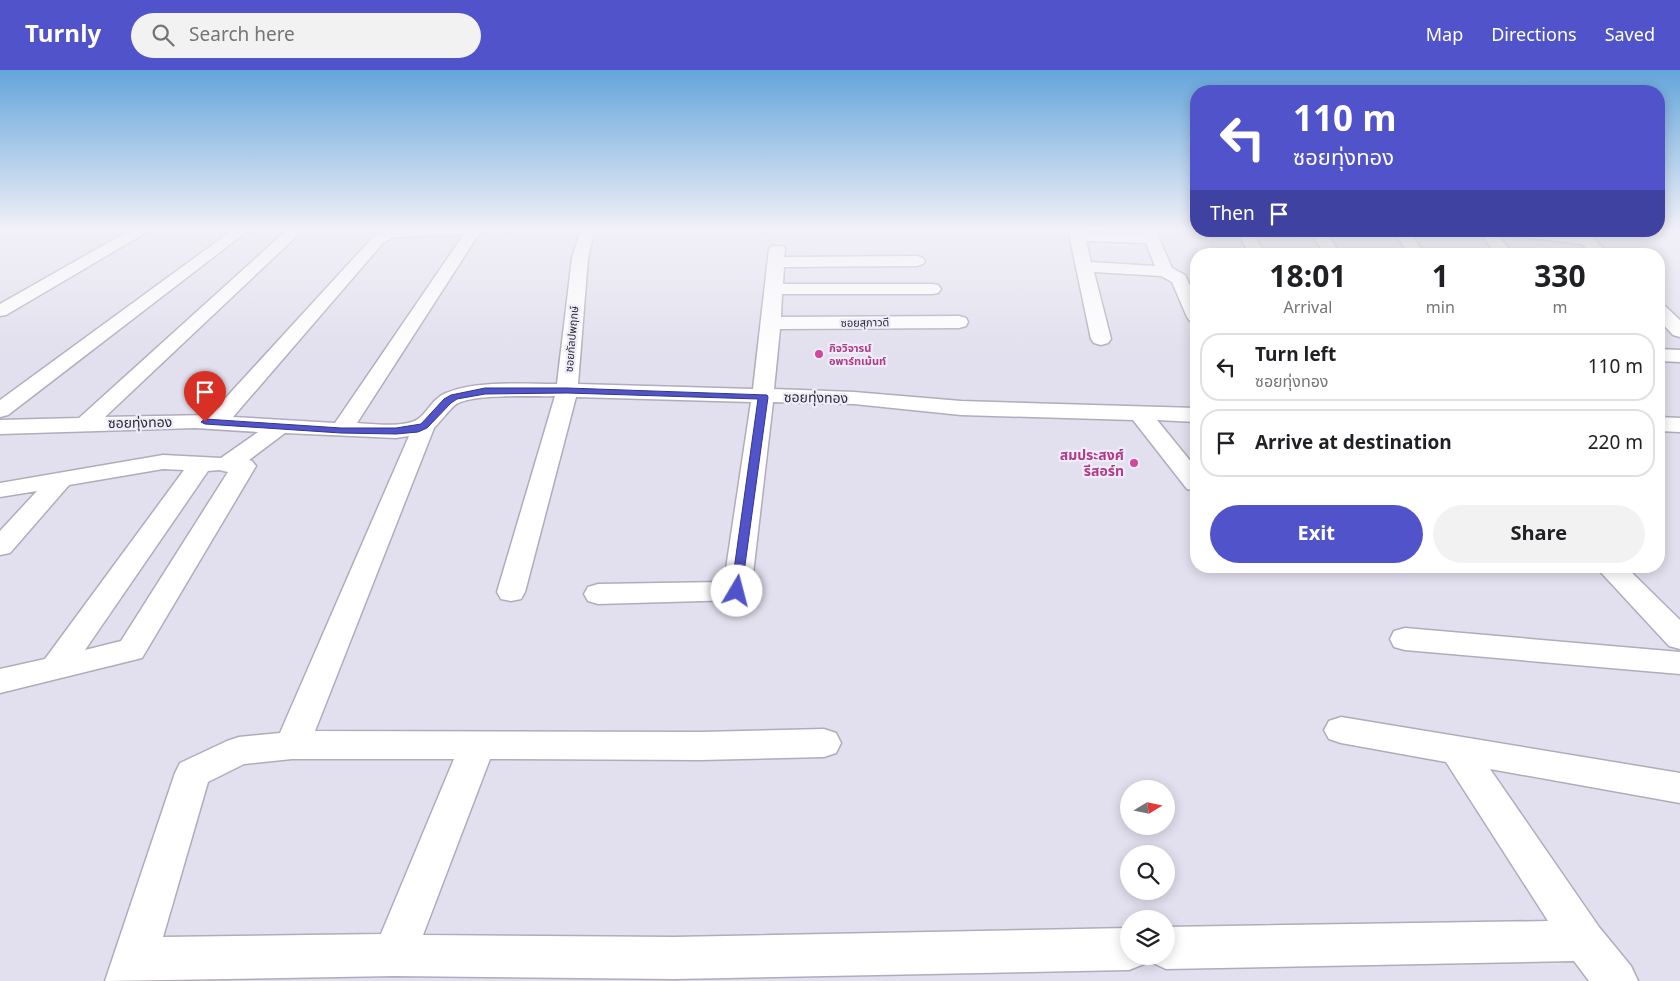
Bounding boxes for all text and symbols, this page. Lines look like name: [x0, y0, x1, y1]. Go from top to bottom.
search box: [131, 13, 481, 58]
text: Turnly: [25, 17, 101, 53]
icon: search: [149, 21, 177, 49]
text: Search here: [189, 21, 295, 50]
text: Map: [1426, 22, 1463, 49]
text: Directions: [1491, 22, 1577, 49]
text: Saved: [1605, 22, 1655, 49]
text: 110 m: [1293, 94, 1397, 147]
icon: left: [1210, 105, 1275, 170]
text: ซอยทุ่งทอง: [1293, 142, 1394, 175]
text: Then: [1210, 200, 1255, 229]
icon: arrive: [1265, 200, 1293, 228]
text: 18:01: [1269, 255, 1347, 301]
text: 1: [1432, 255, 1449, 301]
text: 330: [1534, 255, 1586, 301]
text: Arrival: [1284, 296, 1332, 320]
text: min: [1426, 296, 1455, 320]
text: m: [1552, 296, 1567, 320]
street label: ซอยกัลปพฤกษ์: [561, 305, 583, 373]
street label: ซอยสุภาวดี: [841, 314, 889, 332]
place label: กิจวิจารน์ อพาร์ทเม้นท์: [829, 340, 886, 370]
text: Turn left: [1255, 341, 1336, 370]
marker: กิจวิจารน์ อพาร์ทเม้นท์: [813, 348, 825, 360]
icon: left: [1212, 353, 1240, 381]
text: 110 m: [1588, 353, 1643, 382]
text: ซอยทุ่งทอง: [1255, 370, 1328, 394]
pin: [184, 371, 226, 422]
icon: arrive: [191, 378, 219, 406]
street label: ซอยทุ่งทอง: [784, 387, 848, 409]
street label: ซอยทุ่งทอง: [108, 412, 172, 434]
icon: arrive: [1212, 429, 1240, 457]
text: Arrive at destination: [1255, 429, 1452, 458]
text: 220 m: [1588, 429, 1643, 458]
place label: สมประสงศ์ รีสอร์ท: [1060, 445, 1124, 482]
marker: สมประสงศ์ รีสอร์ท: [1128, 457, 1140, 469]
button: Exit: [1210, 505, 1423, 563]
button: Share: [1433, 505, 1645, 563]
position arrow: [710, 564, 762, 616]
north arrow: [1120, 780, 1175, 835]
map controls: [1120, 780, 1175, 965]
button: search: [1120, 845, 1175, 900]
button: layers: [1120, 910, 1175, 965]

